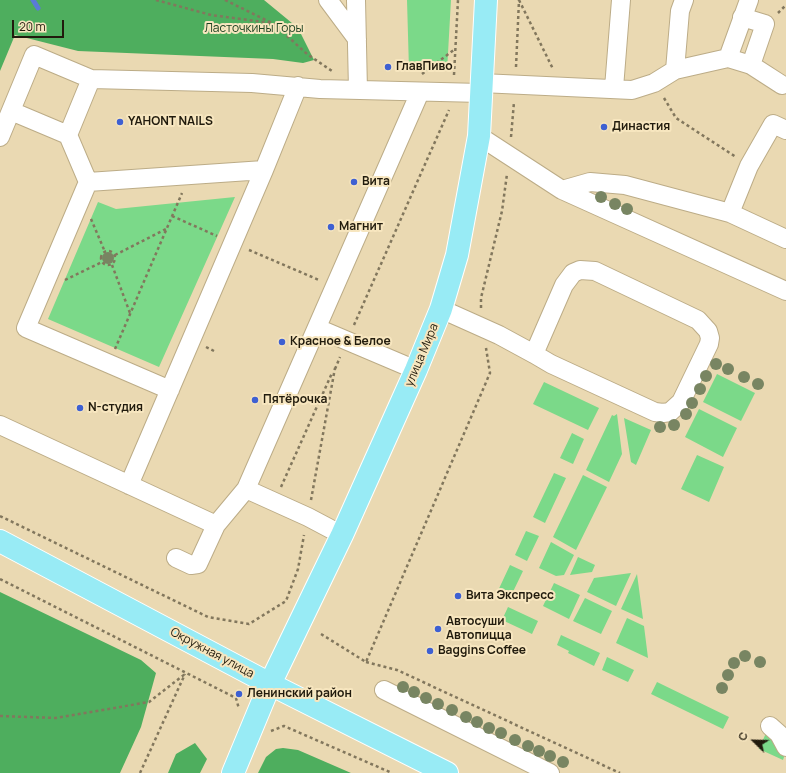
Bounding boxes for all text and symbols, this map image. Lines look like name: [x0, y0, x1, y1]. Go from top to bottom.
scale bar: [14, 12, 66, 38]
text: 20 m: [19, 18, 46, 35]
park label: Ласточкины Горы: [204, 22, 304, 36]
place label: ГлавПиво: [396, 60, 453, 74]
marker: ГлавПиво: [383, 62, 393, 72]
place label: YAHONT NAILS: [128, 115, 213, 129]
marker: YAHONT NAILS: [115, 117, 125, 127]
place label: Династия: [612, 120, 670, 134]
marker: Династия: [599, 122, 609, 132]
place label: Вита: [362, 175, 390, 189]
marker: Вита: [349, 177, 359, 187]
place label: Магнит: [339, 220, 383, 234]
marker: Магнит: [326, 222, 336, 232]
street label: улица Мира: [402, 321, 442, 389]
place label: Красное & Белое: [290, 335, 391, 349]
marker: Красное & Белое: [277, 337, 287, 347]
place label: Пятёрочка: [263, 393, 327, 407]
marker: Пятёрочка: [250, 395, 260, 405]
place label: N-студия: [88, 401, 143, 415]
marker: N-студия: [75, 403, 85, 413]
place label: Вита Экспресс: [466, 589, 554, 603]
marker: Вита Экспресс: [453, 591, 463, 601]
place label: Автосуши Автопицца: [446, 615, 512, 643]
marker: Автосуши Автопицца: [433, 624, 443, 634]
street label: Окружная улица: [168, 625, 256, 681]
place label: Baggins Coffee: [438, 644, 526, 658]
marker: Baggins Coffee: [425, 646, 435, 656]
place label: Ленинский район: [247, 687, 352, 701]
marker: Ленинский район: [234, 689, 244, 699]
north arrow: [734, 721, 774, 761]
text: С: [734, 729, 751, 743]

